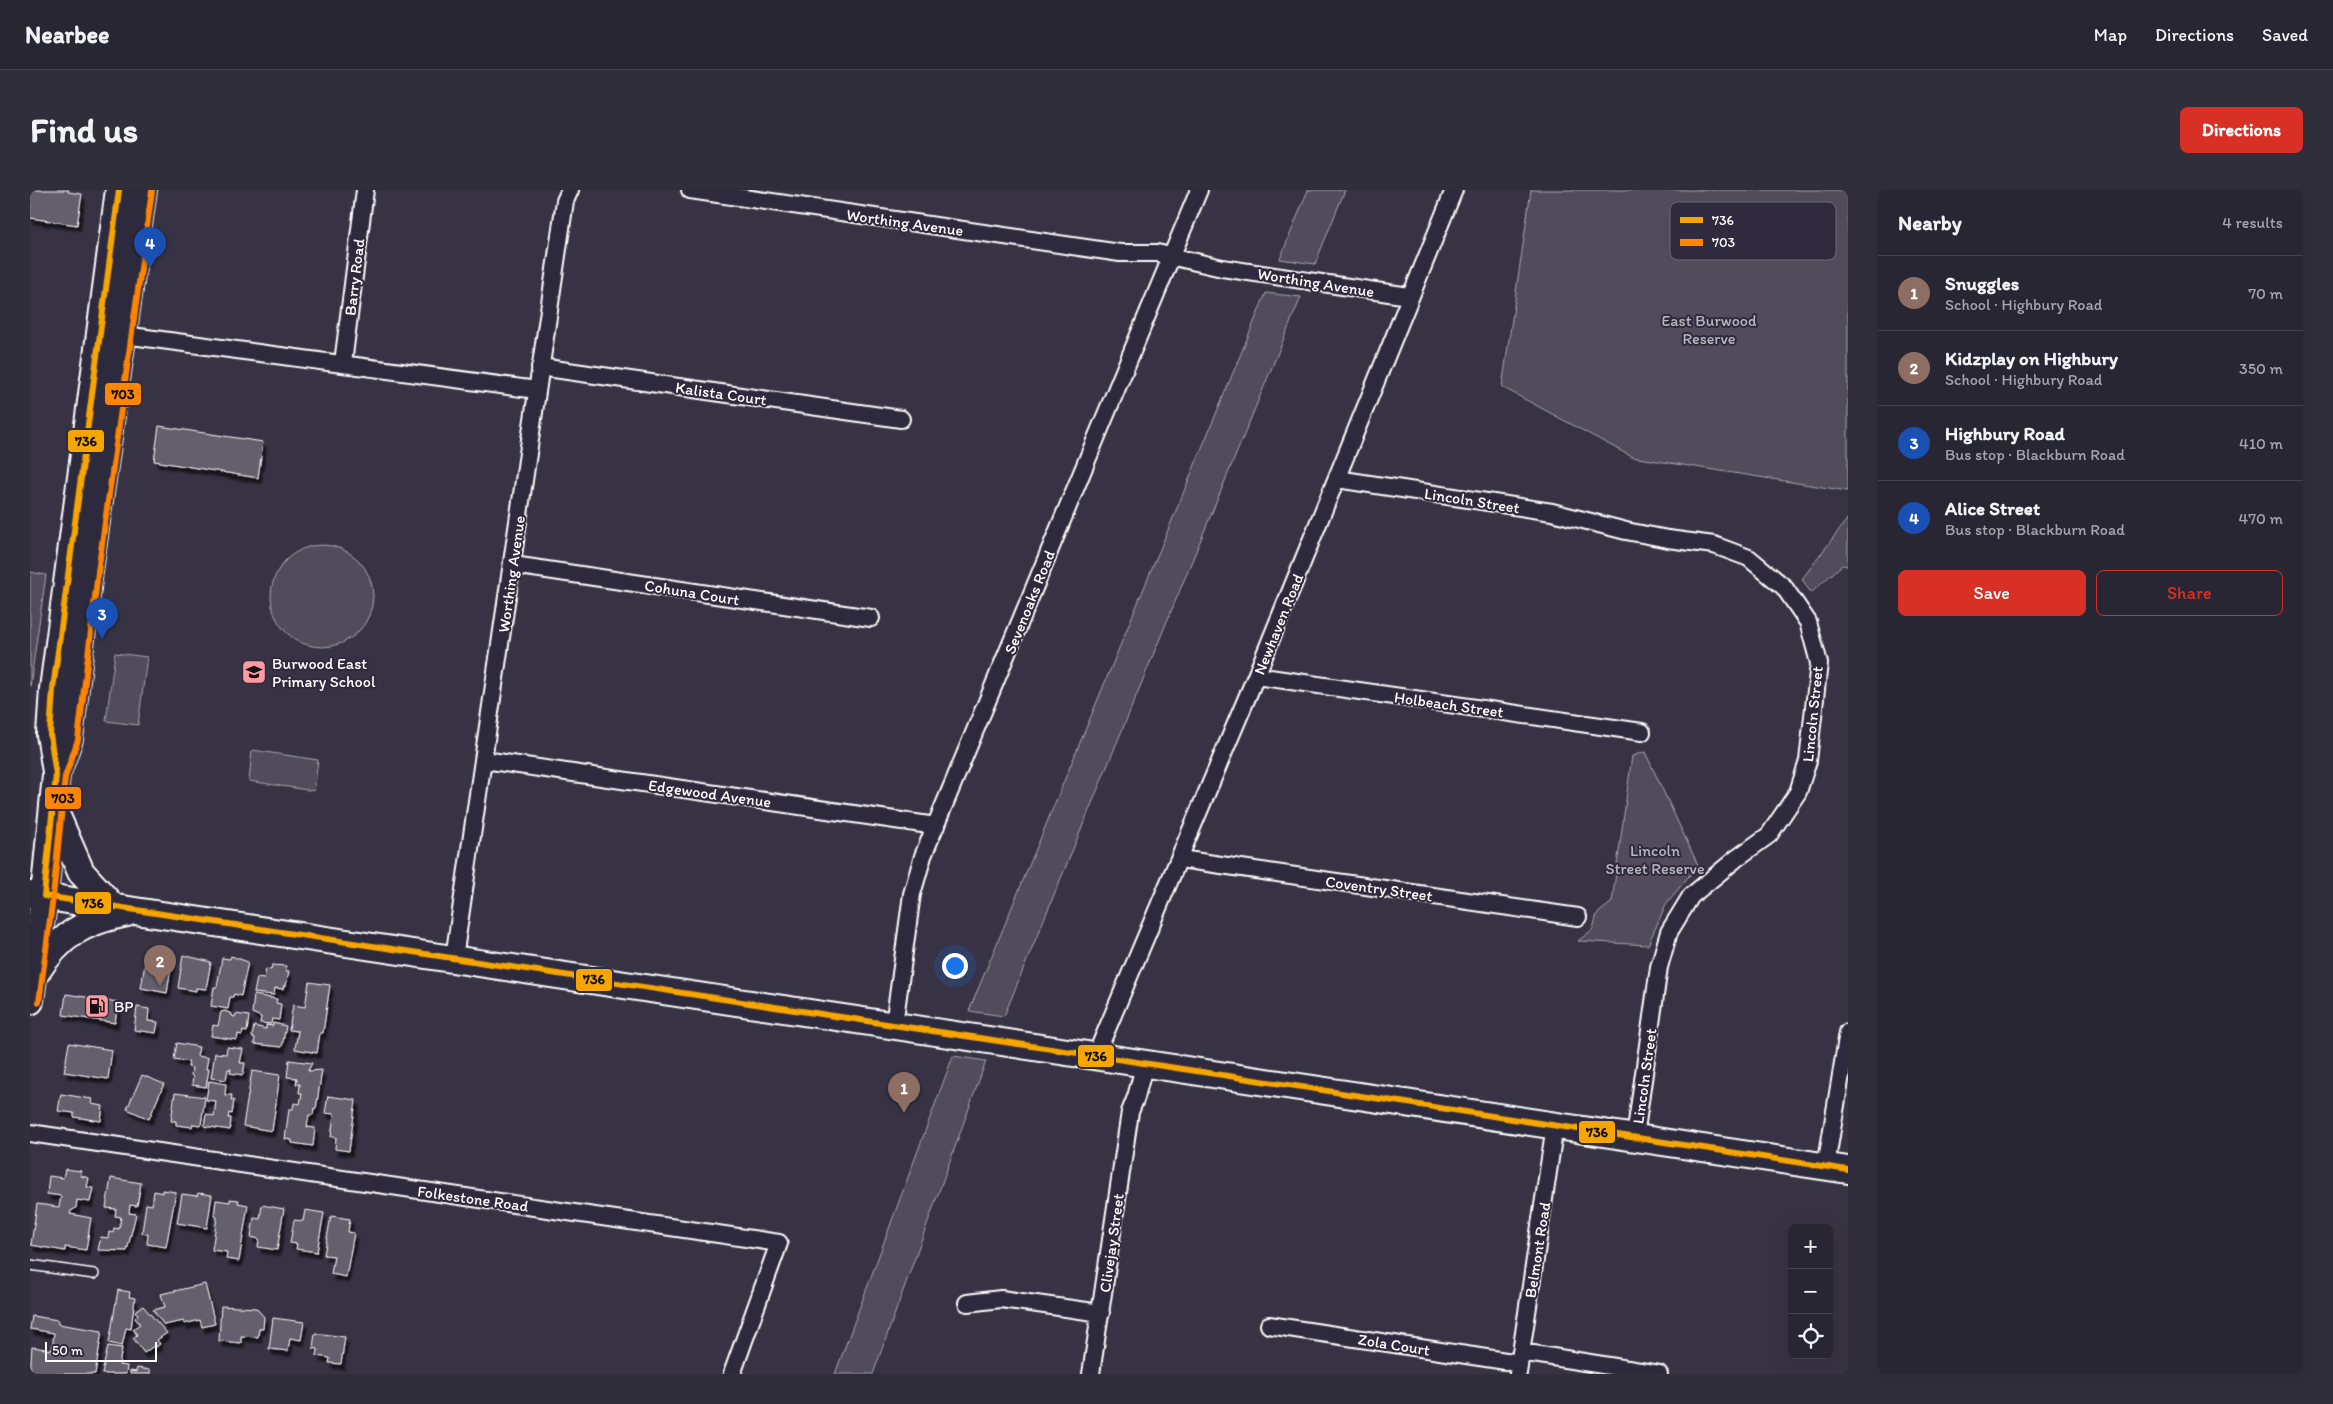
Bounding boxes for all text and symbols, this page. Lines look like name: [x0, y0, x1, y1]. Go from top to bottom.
text: Nearbee: [25, 20, 109, 49]
text: Map: [2094, 24, 2127, 46]
text: Directions: [2155, 24, 2234, 46]
text: Saved: [2262, 24, 2308, 46]
button: Directions: [2180, 107, 2303, 153]
text: Find us: [30, 109, 138, 151]
legend: [1670, 202, 1836, 260]
street label: Worthing Avenue: [845, 205, 965, 240]
text: Nearby: [1898, 210, 1962, 235]
text: 736: [1712, 212, 1734, 229]
text: 4 results: [2222, 213, 2283, 232]
pin: 4: [134, 227, 166, 268]
text: 703: [1712, 234, 1736, 251]
street label: Barry Road: [340, 237, 369, 317]
street label: Worthing Avenue: [1256, 264, 1376, 301]
text: Snuggles: [1945, 272, 2019, 295]
text: 1: [1910, 284, 1918, 303]
text: 70 m: [2248, 284, 2283, 303]
text: School · Highbury Road: [1945, 295, 2103, 314]
park label: East Burwood Reserve: [1661, 311, 1757, 348]
text: Kidzplay on Highbury: [1945, 347, 2118, 370]
text: 2: [1910, 359, 1918, 378]
text: 350 m: [2239, 359, 2283, 378]
text: School · Highbury Road: [1945, 370, 2103, 389]
street label: Kalista Court: [674, 378, 768, 409]
line badge: 703: [104, 382, 142, 406]
text: 703: [110, 386, 135, 403]
text: Highbury Road: [1945, 422, 2065, 445]
line badge: 736: [67, 429, 105, 453]
text: 736: [74, 433, 98, 450]
text: 3: [1910, 434, 1918, 453]
text: 410 m: [2239, 434, 2283, 453]
text: Bus stop · Blackburn Road: [1945, 445, 2125, 464]
street label: Lincoln Street: [1423, 484, 1521, 517]
text: Alice Street: [1945, 497, 2040, 520]
text: 4: [1909, 509, 1919, 528]
text: 470 m: [2239, 509, 2283, 528]
street label: Worthing Avenue: [494, 514, 529, 634]
text: Bus stop · Blackburn Road: [1945, 520, 2125, 539]
street label: Sevenoaks Road: [1000, 547, 1059, 657]
street label: Newhaven Road: [1250, 570, 1308, 678]
button: Save: [1898, 570, 2086, 616]
button: Share: [2096, 570, 2283, 616]
street label: Cohuna Court: [643, 576, 741, 609]
pin: 3: [86, 598, 118, 639]
place label: Burwood East Primary School: [272, 654, 376, 691]
school or university icon: Burwood East Primary School: [241, 659, 267, 685]
street label: Lincoln Street: [1798, 665, 1827, 763]
street label: Holbeach Street: [1393, 687, 1505, 722]
street label: Edgewood Avenue: [647, 775, 773, 812]
line badge: 703: [44, 786, 82, 810]
text: 703: [50, 790, 75, 807]
park label: Lincoln Street Reserve: [1605, 841, 1705, 878]
street label: Coventry Street: [1324, 872, 1434, 905]
line badge: 736: [74, 891, 112, 915]
text: 736: [81, 895, 105, 912]
pin: 2: [144, 945, 176, 986]
your location: [942, 953, 968, 979]
line badge: 736: [575, 968, 613, 992]
text: 736: [582, 971, 606, 988]
fuel station icon: BP: [84, 993, 110, 1019]
place label: BP: [114, 997, 133, 1016]
street label: Lincoln Street: [1628, 1027, 1661, 1125]
line badge: 736: [1077, 1044, 1115, 1068]
text: 736: [1084, 1048, 1108, 1065]
pin: 1: [888, 1072, 920, 1113]
line badge: 736: [1578, 1120, 1616, 1144]
text: 736: [1585, 1124, 1609, 1141]
street label: Folkestone Road: [416, 1181, 530, 1216]
street label: Clivejay Street: [1095, 1192, 1128, 1294]
street label: Belmont Road: [1521, 1200, 1555, 1299]
map controls: [1788, 1224, 1833, 1359]
button: +: [1788, 1224, 1833, 1269]
button: −: [1788, 1269, 1833, 1314]
button: locate: [1788, 1314, 1833, 1359]
street label: Zola Court: [1357, 1329, 1431, 1360]
scale bar: [45, 1339, 158, 1362]
text: 50 m: [52, 1342, 83, 1359]

